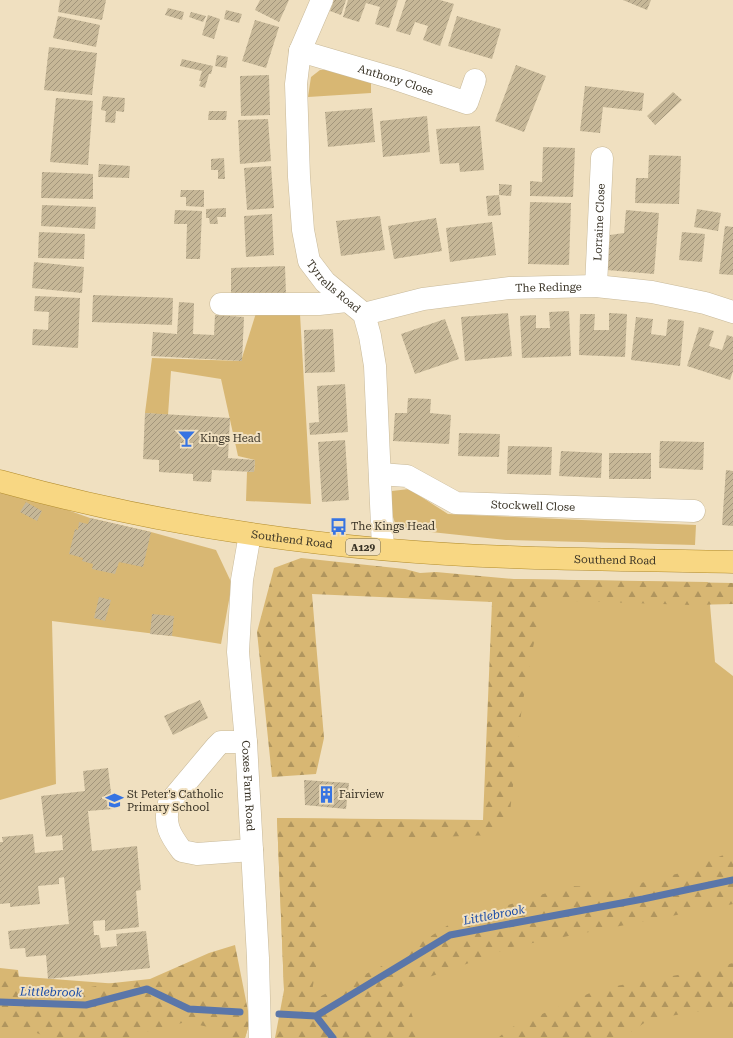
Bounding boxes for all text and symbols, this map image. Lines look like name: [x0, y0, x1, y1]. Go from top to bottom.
street label: Anthony Close: [356, 62, 435, 98]
street label: Lorraine Close: [591, 183, 608, 261]
street label: Tyrrells Road: [303, 257, 363, 316]
street label: The Redinge: [515, 280, 582, 295]
bar icon: Kings Head: [177, 428, 197, 448]
place label: Kings Head: [200, 432, 261, 445]
street label: Stockwell Close: [491, 498, 575, 514]
bus stop icon: The Kings Head: [328, 516, 348, 536]
place label: The Kings Head: [351, 520, 435, 533]
street label: Southend Road: [250, 528, 333, 551]
road number: A129: [346, 539, 380, 555]
street label: Southend Road: [574, 553, 656, 567]
street label: Coxes Farm Road: [239, 740, 257, 832]
building icon: Fairview: [316, 784, 336, 804]
place label: St Peter's Catholic Primary School: [127, 788, 223, 814]
place label: Fairview: [339, 788, 385, 801]
school or university icon: St Peter's Catholic Primary School: [104, 790, 124, 810]
water label: Littlebrook: [461, 902, 526, 928]
water label: Littlebrook: [19, 984, 83, 1000]

